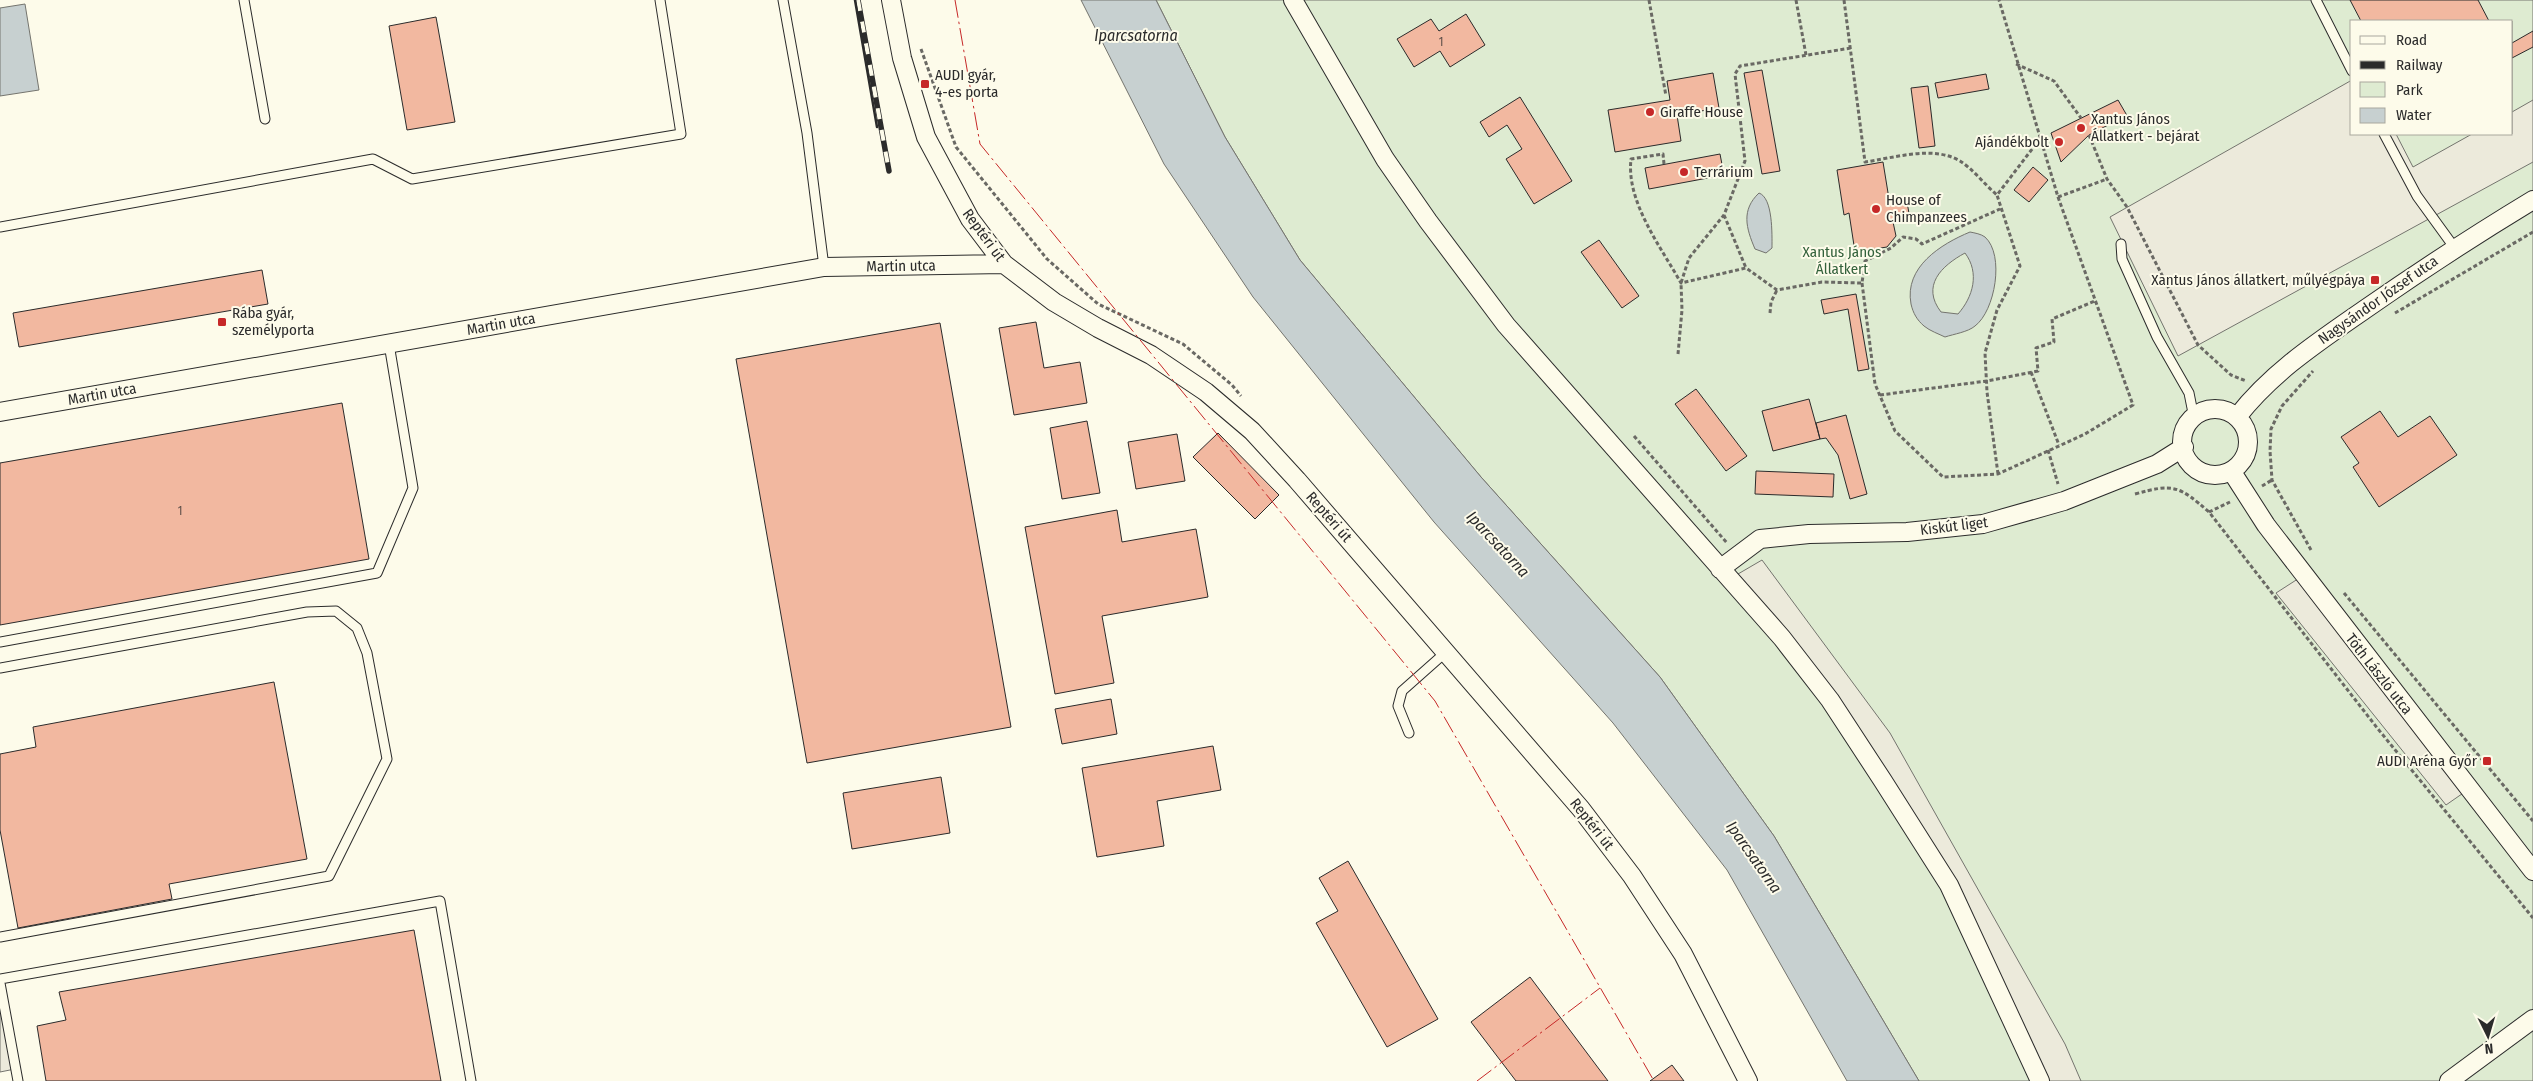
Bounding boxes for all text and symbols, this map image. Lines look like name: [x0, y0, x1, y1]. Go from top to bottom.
legend: [2350, 20, 2513, 135]
water label: Iparcsatorna: [1094, 26, 1178, 45]
text: Road: [2396, 31, 2427, 49]
house number: 1: [1439, 35, 1443, 49]
text: Railway: [2396, 56, 2443, 74]
place label: AUDI gyár, 4-es porta: [935, 66, 998, 101]
marker: AUDI gyár, 4-es porta: [919, 78, 931, 90]
text: Park: [2396, 81, 2423, 99]
place label: Giraffe House: [1660, 103, 1743, 121]
marker: Giraffe House: [1644, 106, 1656, 118]
text: Water: [2396, 106, 2432, 124]
place label: Xantus János Állatkert - bejárat: [2091, 110, 2200, 145]
marker: Xantus János Állatkert - bejárat: [2075, 122, 2087, 134]
place label: Ajándékbolt: [1975, 133, 2049, 151]
marker: Ajándékbolt: [2053, 136, 2065, 148]
place label: Terrárium: [1694, 163, 1753, 181]
marker: Terrárium: [1678, 166, 1690, 178]
place label: House of Chimpanzees: [1886, 191, 1967, 226]
marker: House of Chimpanzees: [1870, 203, 1882, 215]
street label: Reptéri út: [959, 205, 1009, 265]
park label: Xantus János Állatkert: [1803, 243, 1881, 278]
street label: Nagysándor József utca: [2315, 252, 2441, 348]
street label: Martin utca: [866, 256, 936, 276]
place label: Xantus János állatkert, műlyégpáya: [2151, 271, 2365, 289]
marker: Xantus János állatkert, műlyégpáya: [2369, 274, 2381, 286]
place label: Rába gyár, személyporta: [232, 304, 314, 339]
street label: Martin utca: [465, 309, 537, 339]
marker: Rába gyár, személyporta: [216, 316, 228, 328]
street label: Martin utca: [66, 379, 138, 409]
street label: Reptéri út: [1302, 488, 1356, 546]
house number: 1: [178, 504, 182, 518]
water label: Iparcsatorna: [1463, 507, 1533, 581]
street label: Kiskút liget: [1919, 513, 1989, 539]
street label: Tóth László utca: [2342, 630, 2416, 718]
place label: AUDI Aréna Győr: [2377, 752, 2478, 770]
marker: AUDI Aréna Győr: [2481, 755, 2493, 767]
street label: Reptéri út: [1566, 795, 1618, 854]
water label: Iparcsatorna: [1722, 817, 1786, 897]
north arrow: [2463, 1011, 2513, 1061]
text: N: [2484, 1040, 2494, 1057]

